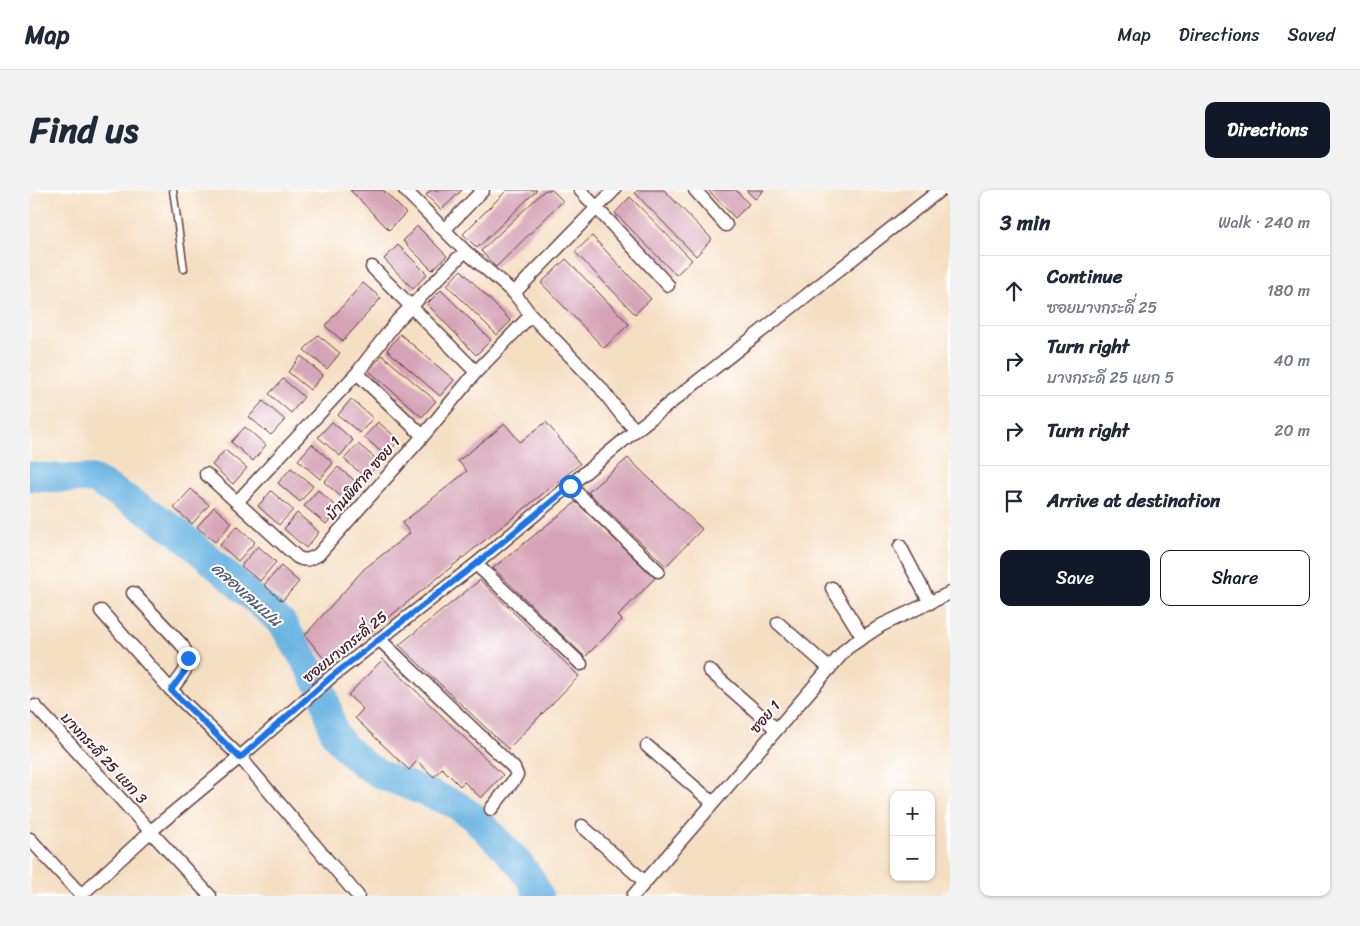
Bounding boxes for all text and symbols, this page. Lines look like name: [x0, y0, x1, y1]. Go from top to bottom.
text: Map: [25, 14, 69, 56]
text: Map: [1118, 19, 1151, 51]
text: Directions: [1179, 19, 1260, 51]
text: Saved: [1288, 19, 1335, 51]
text: Find us: [30, 99, 138, 161]
button: Directions: [1205, 102, 1330, 158]
text: 3 min: [1000, 204, 1050, 242]
text: Walk · 240 m: [1218, 208, 1310, 237]
text: Continue: [1047, 260, 1123, 293]
text: 180 m: [1267, 276, 1310, 305]
icon: ahead: [1000, 277, 1028, 305]
text: ซอยบางกระดี่ 25: [1047, 293, 1157, 322]
text: Turn right: [1047, 330, 1129, 363]
text: 40 m: [1273, 346, 1310, 375]
icon: right: [1000, 347, 1028, 375]
text: บางกระดี 25 แยก 5: [1047, 363, 1174, 392]
text: Turn right: [1047, 414, 1129, 447]
text: 20 m: [1274, 416, 1310, 445]
icon: right: [1000, 417, 1028, 445]
street label: บ้านพิศาล ซอย 1: [319, 430, 407, 526]
route start: [559, 475, 582, 498]
text: Arrive at destination: [1047, 484, 1220, 517]
icon: arrive: [1000, 487, 1028, 515]
button: Save: [1000, 550, 1150, 606]
button: Share: [1160, 550, 1310, 606]
water label: คลองเลนเปน: [205, 555, 290, 635]
street label: ซอยบางกระดี่ 25: [297, 604, 393, 690]
route end: [177, 647, 200, 670]
street label: ซอย 1: [743, 694, 787, 740]
street label: บางกระดี 25 แยก 3: [54, 706, 154, 810]
map controls: [890, 791, 935, 881]
button: +: [890, 791, 935, 836]
button: −: [890, 836, 935, 881]

